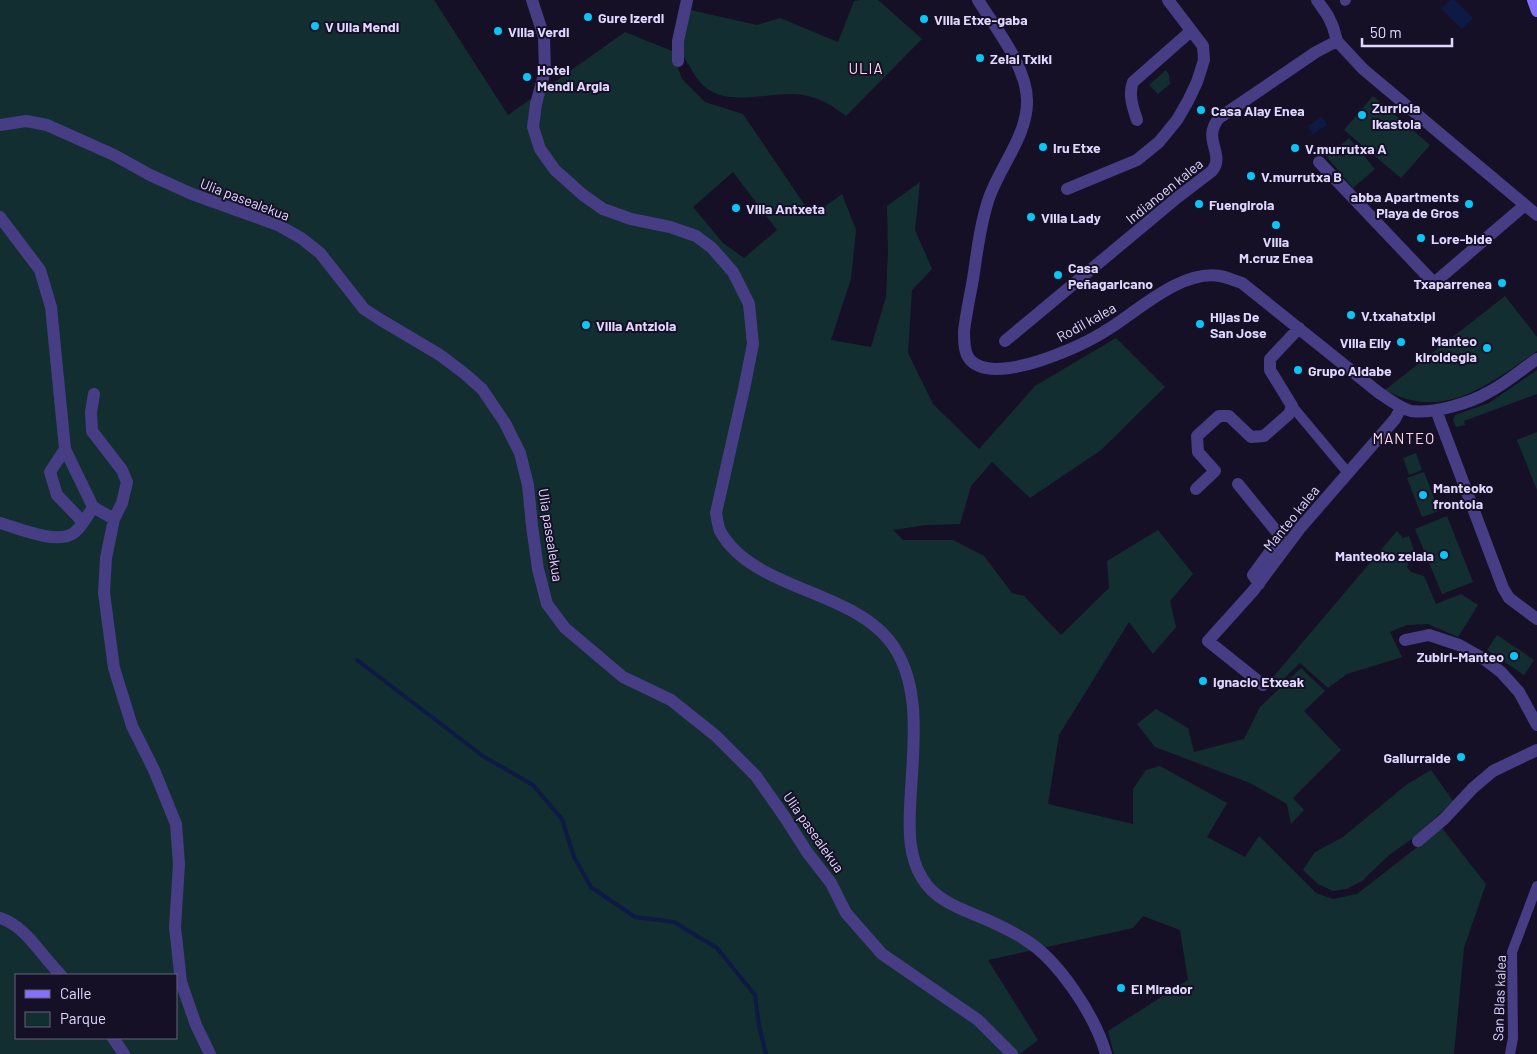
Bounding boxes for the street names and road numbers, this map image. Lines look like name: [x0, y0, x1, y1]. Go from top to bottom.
street label: Indianoen kalea: [1122, 155, 1206, 227]
street label: Ulia pasealekua: [198, 174, 292, 224]
street label: Rodil kalea: [1053, 299, 1119, 345]
street label: Manteo kalea: [1259, 482, 1323, 554]
street label: Ulia pasealekua: [535, 487, 567, 583]
street label: Ulia pasealekua: [780, 788, 848, 876]
street label: San Blas kalea: [1489, 955, 1509, 1041]

